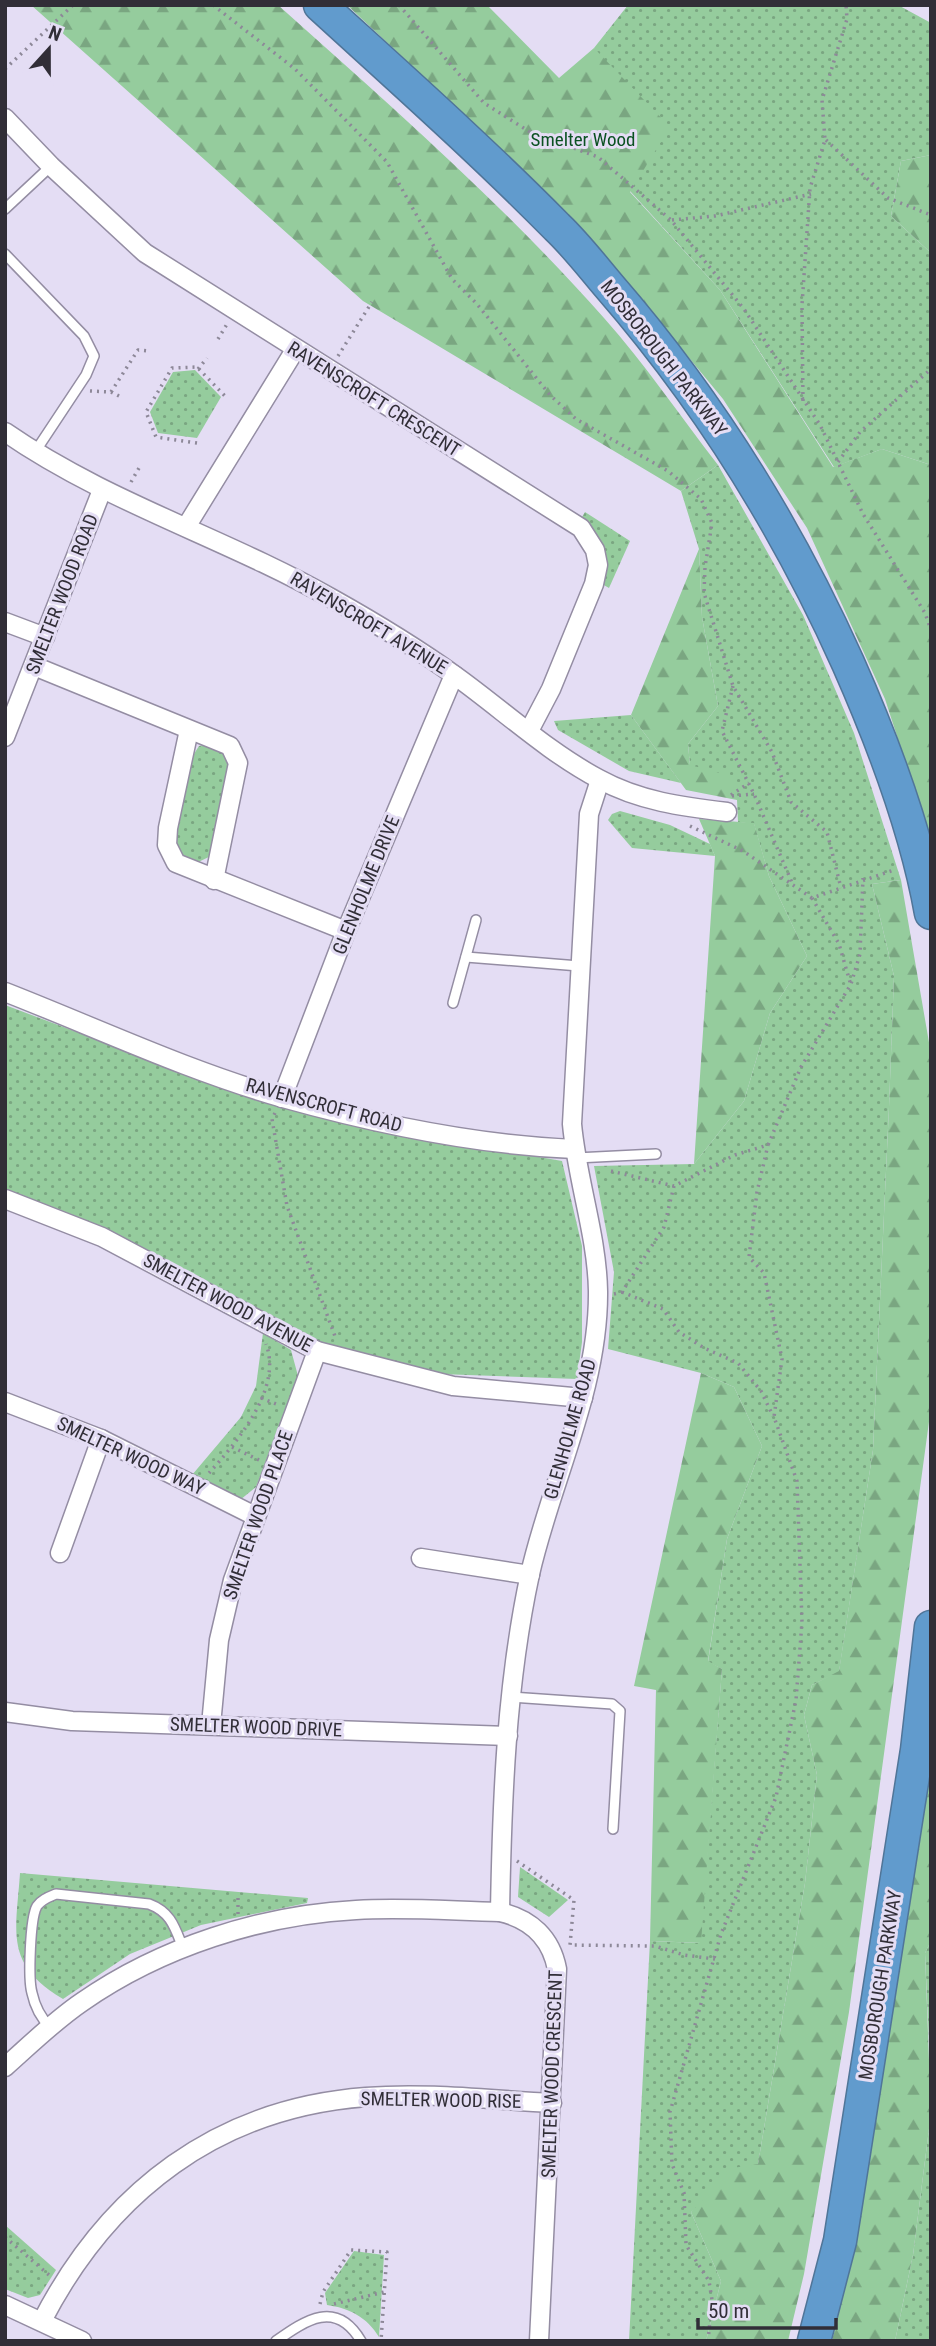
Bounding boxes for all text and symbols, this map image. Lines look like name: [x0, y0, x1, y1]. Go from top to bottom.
north arrow: [14, 14, 84, 84]
text: N: [45, 21, 64, 46]
park label: Smelter Wood: [531, 128, 635, 151]
street label: MOSBOROUGH PARKWAY: [596, 275, 732, 441]
street label: RAVENSCROFT CRESCENT: [283, 336, 465, 462]
street label: SMELTER WOOD ROAD: [21, 511, 103, 677]
street label: RAVENSCROFT AVENUE: [286, 567, 452, 679]
street label: GLENHOLME DRIVE: [328, 812, 404, 958]
street label: RAVENSCROFT ROAD: [243, 1073, 405, 1137]
street label: SMELTER WOOD AVENUE: [139, 1249, 317, 1357]
street label: GLENHOLME ROAD: [539, 1356, 601, 1502]
street label: SMELTER WOOD WAY: [53, 1412, 209, 1500]
street label: SMELTER WOOD PLACE: [218, 1427, 298, 1603]
street label: SMELTER WOOD DRIVE: [170, 1713, 342, 1741]
street label: MOSBOROUGH PARKWAY: [854, 1888, 906, 2081]
street label: SMELTER WOOD CRESCENT: [537, 1969, 567, 2178]
street label: SMELTER WOOD RISE: [361, 2087, 521, 2113]
scale bar: [698, 2286, 836, 2330]
text: 50 m: [708, 2299, 749, 2323]

